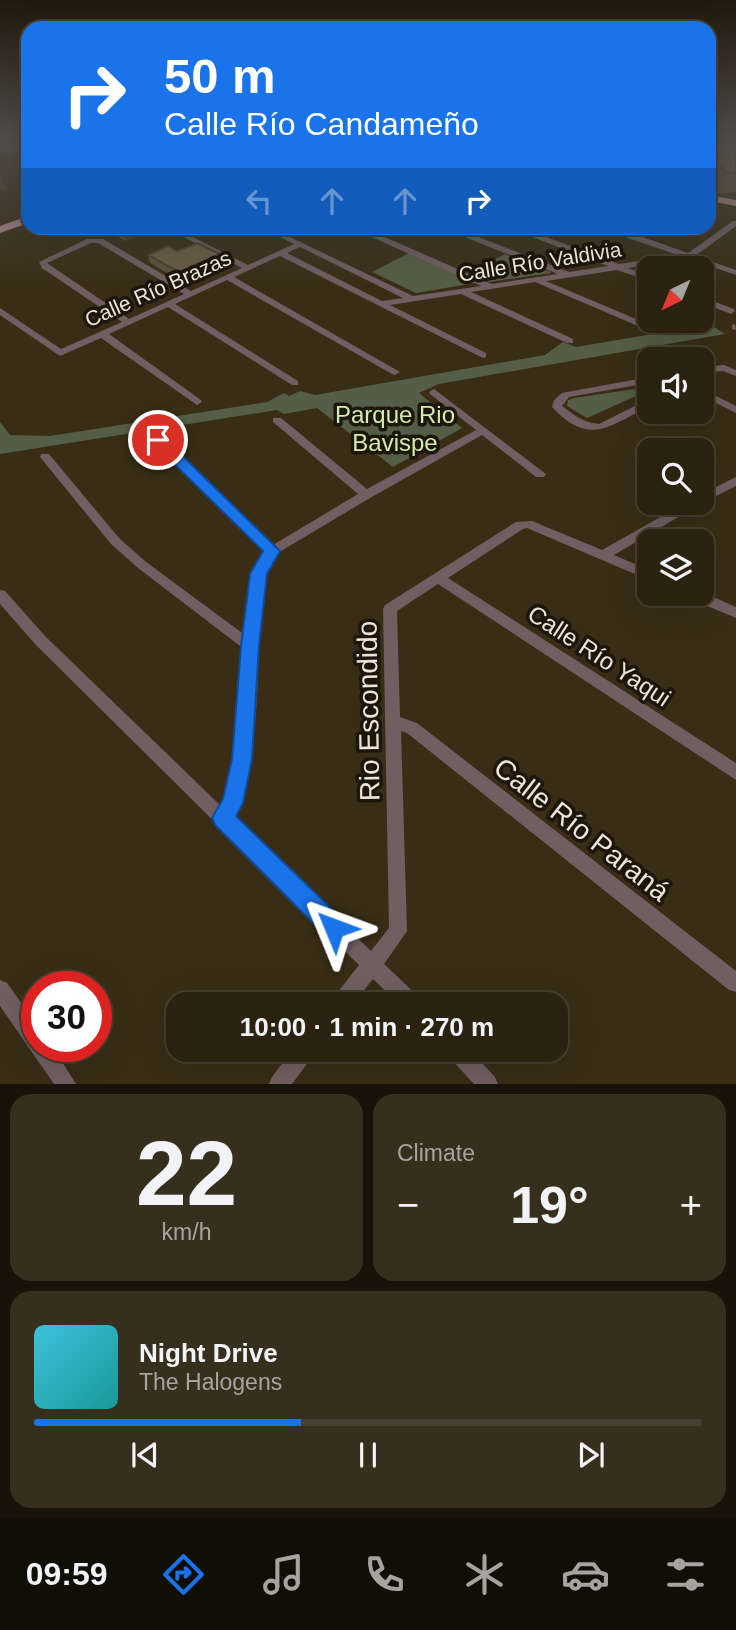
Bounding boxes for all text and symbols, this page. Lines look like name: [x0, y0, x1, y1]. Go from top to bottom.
icon: right: [49, 49, 140, 140]
text: 50 m: [164, 49, 276, 103]
text: Calle Río Candameño: [164, 106, 479, 142]
icon: left: [240, 182, 278, 220]
icon: ahead: [313, 182, 351, 220]
icon: ahead: [386, 182, 424, 220]
icon: right: [459, 182, 497, 220]
street label: Calle Río Valdivia: [457, 237, 623, 286]
street label: Calle Río Brazas: [81, 246, 234, 331]
north arrow: [637, 256, 714, 332]
map controls: [637, 256, 714, 606]
button: sound: [637, 347, 714, 424]
park label: Parque Rio Bavispe: [335, 401, 455, 456]
pin: [128, 410, 188, 470]
icon: arrive: [139, 421, 177, 459]
button: search: [637, 438, 714, 515]
button: layers: [637, 529, 714, 606]
street label: Calle Río Yaqui: [523, 599, 676, 712]
street label: Rio Escondido: [351, 620, 386, 802]
street label: Calle Río Paraná: [488, 752, 676, 908]
position arrow: [297, 891, 371, 965]
speed limit sign: 30: [21, 971, 112, 1062]
text: 10:00 · 1 min · 270 m: [240, 1012, 494, 1042]
text: 22: [136, 1123, 237, 1224]
text: Climate: [397, 1140, 475, 1166]
text: 19°: [510, 1176, 589, 1234]
text: −: [397, 1184, 419, 1226]
text: +: [680, 1184, 702, 1226]
text: km/h: [162, 1219, 211, 1245]
text: Night Drive: [139, 1338, 278, 1368]
text: The Halogens: [139, 1369, 282, 1395]
icon: previous: [126, 1436, 164, 1474]
icon: pause: [349, 1436, 387, 1474]
icon: next: [572, 1436, 610, 1474]
icon: directions: [159, 1550, 208, 1599]
icon: music: [259, 1550, 308, 1599]
icon: phone: [360, 1550, 409, 1599]
icon: climate: [460, 1550, 509, 1599]
icon: car: [561, 1550, 610, 1599]
icon: filters: [661, 1550, 710, 1599]
text: 09:59: [26, 1556, 108, 1592]

